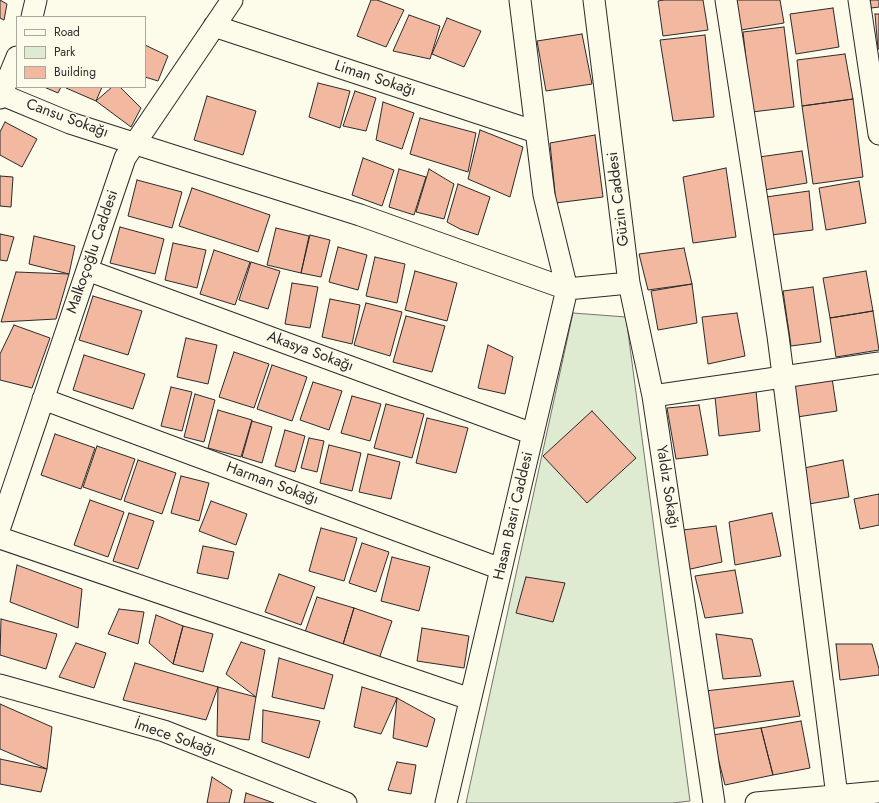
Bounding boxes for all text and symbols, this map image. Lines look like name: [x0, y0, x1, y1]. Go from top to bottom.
legend: [16, 16, 146, 88]
text: Road: [54, 23, 80, 41]
text: Park: [54, 43, 75, 61]
street label: Liman Sokağı: [332, 57, 418, 101]
text: Building: [54, 63, 96, 81]
street label: Cansu Sokağı: [23, 96, 111, 142]
street label: Güzin Caddesi: [604, 151, 634, 247]
street label: Malkoçoğlu Caddesi: [63, 188, 123, 316]
street label: Akasya Sokağı: [264, 328, 356, 376]
street label: Yaldız Sokağı: [652, 444, 682, 530]
street label: Hasan Basri Caddesi: [490, 450, 538, 582]
street label: Harman Sokağı: [223, 459, 321, 509]
street label: İmece Sokağı: [132, 716, 218, 760]

